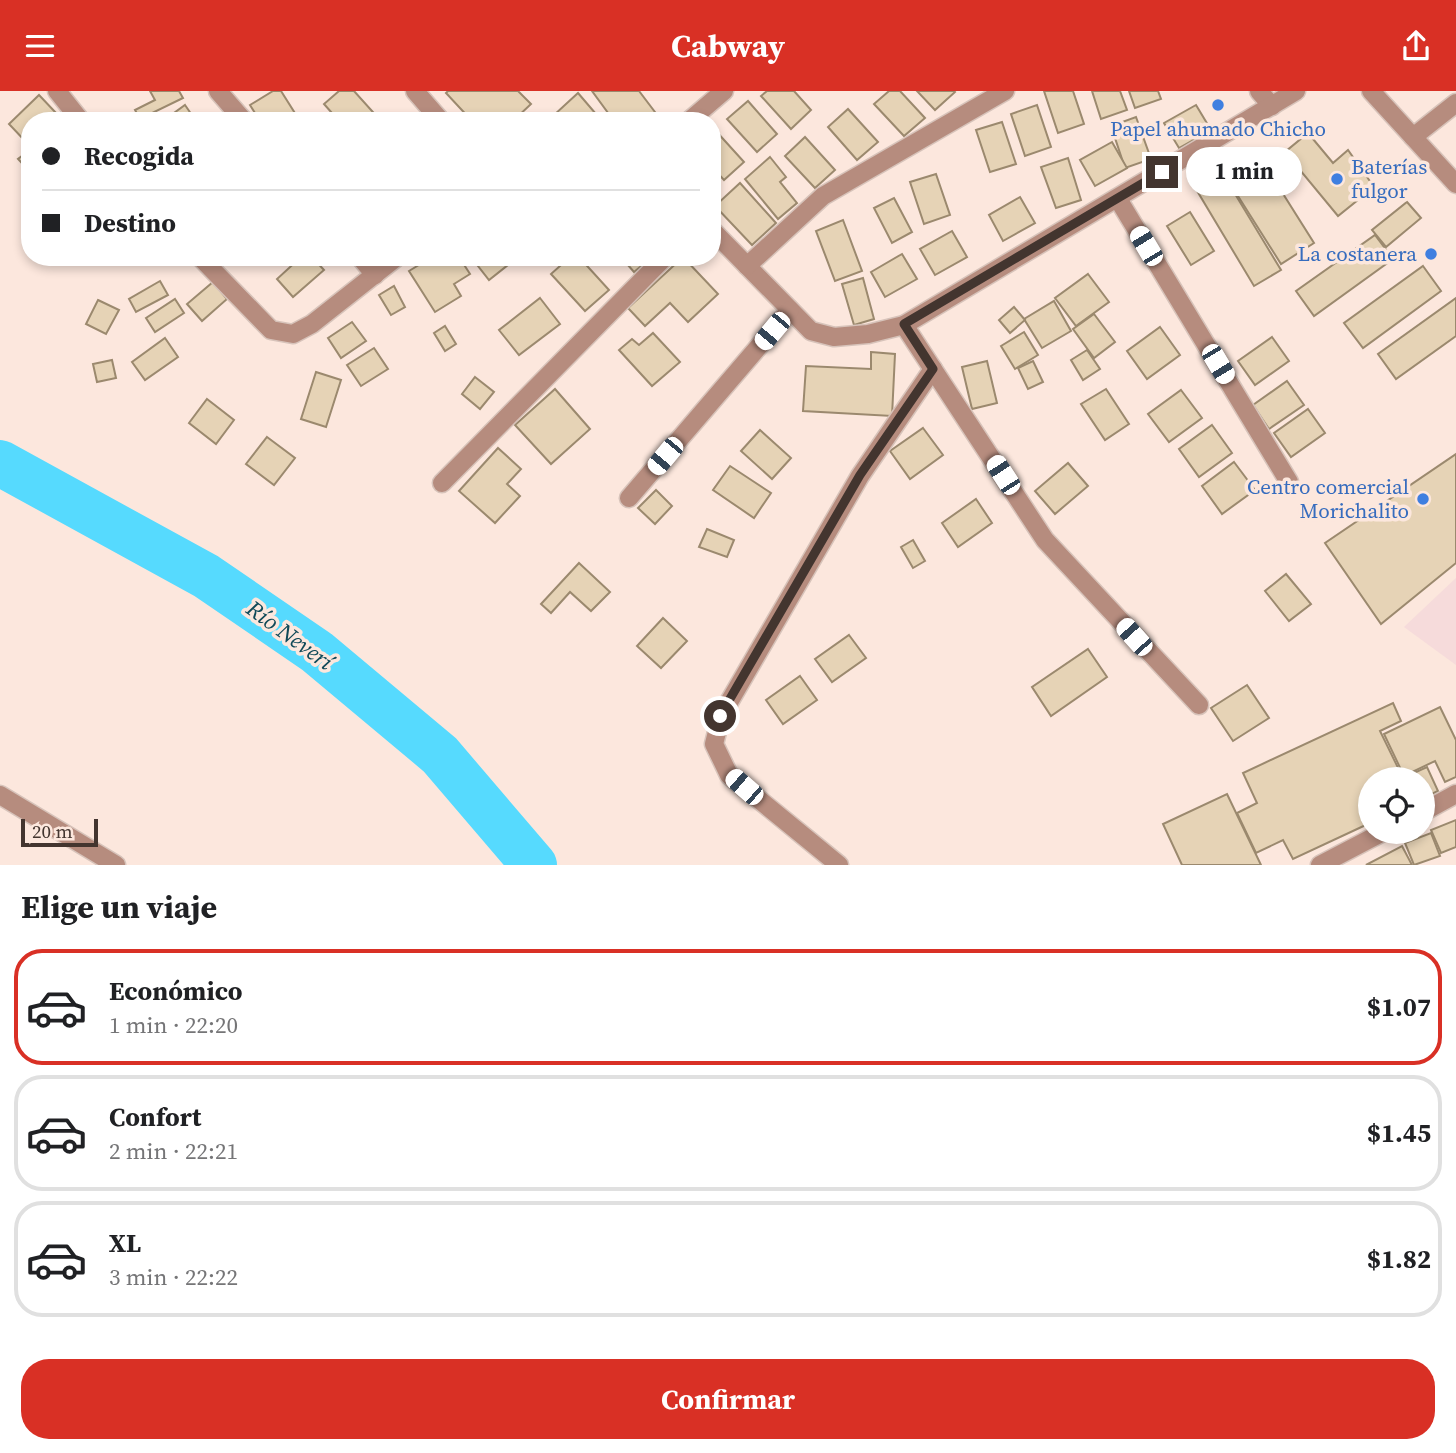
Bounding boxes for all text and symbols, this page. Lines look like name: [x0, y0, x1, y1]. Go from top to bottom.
text: Cabway: [671, 24, 785, 68]
icon: menu: [21, 27, 59, 65]
icon: share: [1397, 27, 1435, 65]
marker: Papel ahumado Chicho: [1210, 97, 1226, 113]
place label: Papel ahumado Chicho: [1110, 114, 1326, 143]
text: Recogida: [84, 138, 194, 174]
callout: 1 min: [1186, 147, 1302, 197]
place label: Baterías fulgor: [1351, 152, 1427, 205]
text: 1 min: [1214, 155, 1274, 187]
route end: [1146, 156, 1178, 188]
marker: Baterías fulgor: [1329, 171, 1345, 187]
text: Destino: [84, 205, 176, 241]
car: [1127, 223, 1166, 269]
place label: La costanera: [1298, 239, 1417, 268]
marker: La costanera: [1423, 246, 1439, 262]
car: [751, 308, 794, 354]
car: [1199, 341, 1238, 387]
car: [644, 433, 687, 479]
car: [983, 452, 1024, 498]
place label: Centro comercial Morichalito: [1247, 472, 1409, 525]
marker: Centro comercial Morichalito: [1415, 491, 1431, 507]
water label: Río Neverí: [239, 592, 342, 679]
car: [1113, 614, 1156, 660]
route start: [704, 700, 736, 732]
car: [722, 765, 767, 809]
map controls: [1358, 767, 1435, 844]
button: locate: [1358, 767, 1435, 844]
scale bar: [21, 816, 98, 848]
text: 20 m: [32, 818, 73, 844]
text: Elige un viaje: [21, 885, 217, 929]
text: Económico: [109, 973, 242, 1009]
icon: car: [25, 976, 88, 1039]
text: $1.07: [1367, 989, 1431, 1025]
text: 1 min · 22:20: [109, 1009, 238, 1041]
text: Confort: [109, 1099, 201, 1135]
icon: car: [25, 1102, 88, 1165]
text: $1.45: [1367, 1115, 1431, 1151]
text: 2 min · 22:21: [109, 1135, 238, 1167]
text: XL: [109, 1225, 141, 1261]
icon: car: [25, 1228, 88, 1291]
text: $1.82: [1367, 1241, 1431, 1277]
text: 3 min · 22:22: [109, 1261, 238, 1293]
button: Confirmar: [21, 1359, 1435, 1439]

